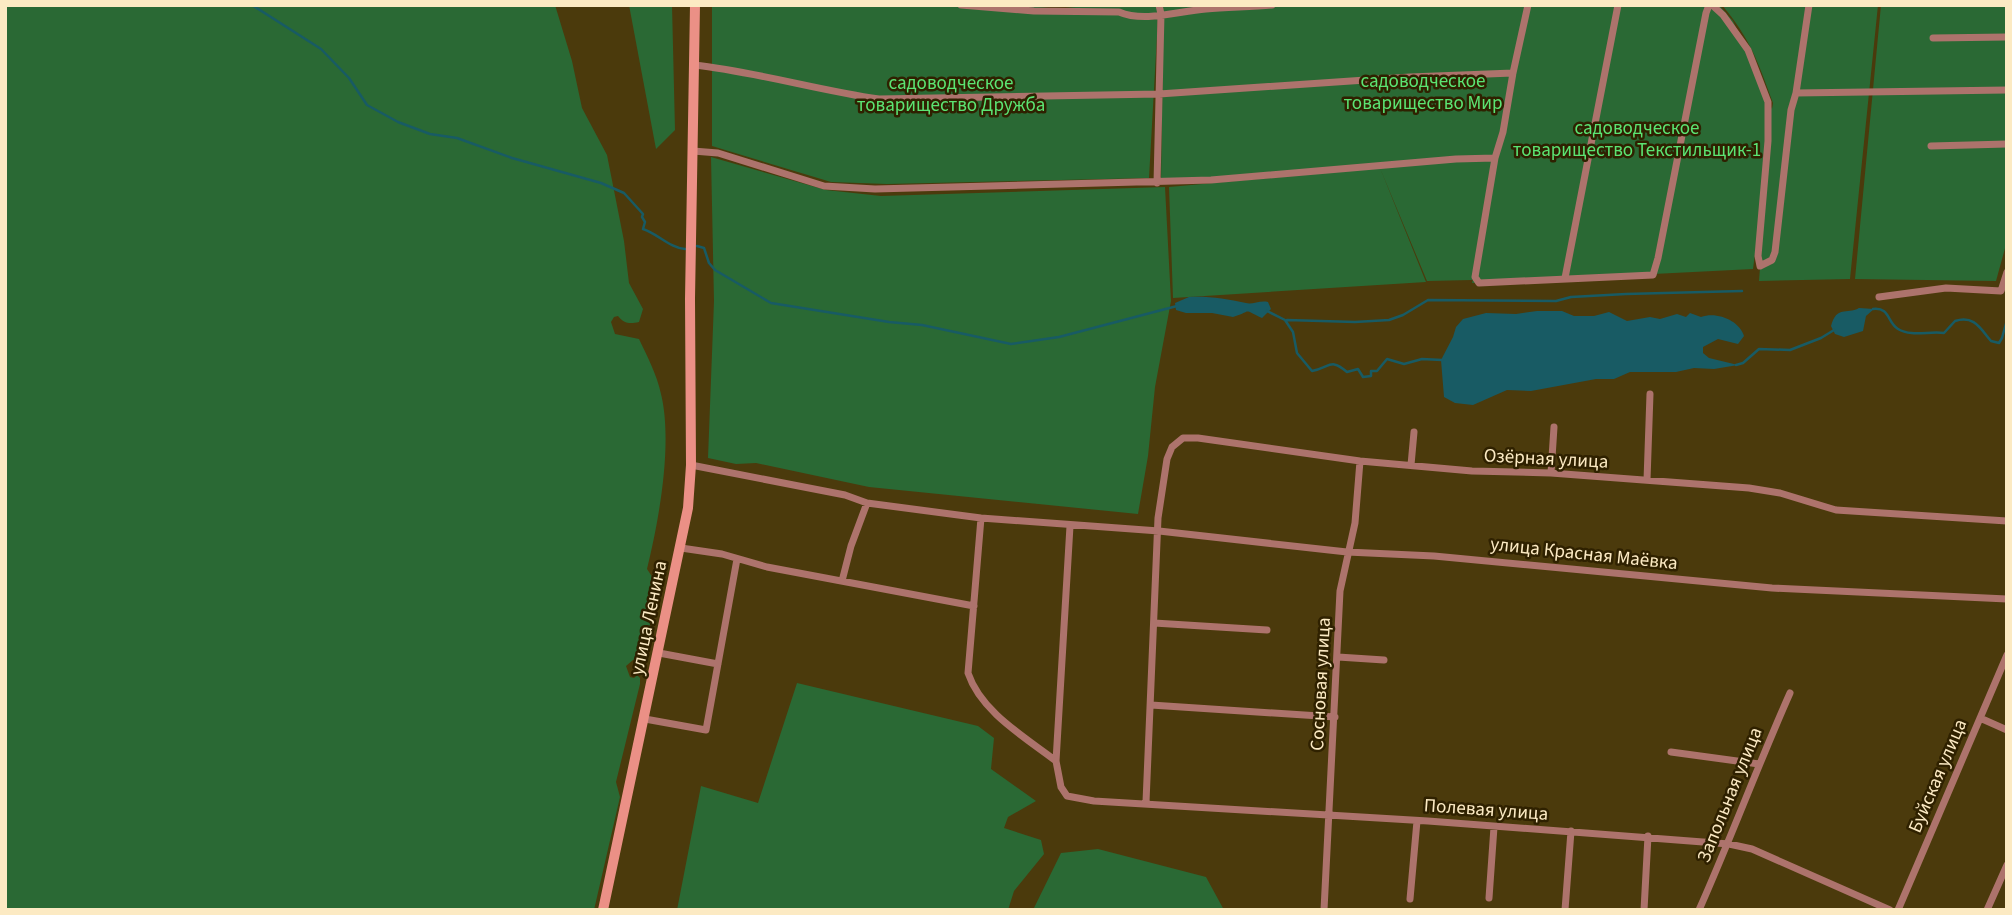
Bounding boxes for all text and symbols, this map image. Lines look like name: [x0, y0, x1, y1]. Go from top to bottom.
park label: садоводческое товарищество Мир: [1343, 68, 1503, 117]
park label: садоводческое товарищество Дружба: [857, 70, 1045, 119]
park label: садоводческое товарищество Текстильщик-1: [1513, 115, 1761, 164]
street label: Озёрная улица: [1483, 442, 1609, 476]
street label: улица Красная Маёвка: [1489, 531, 1679, 577]
street label: улица Ленина: [624, 558, 674, 678]
street label: Сосновая улица: [1304, 617, 1338, 751]
street label: Буйская улица: [1902, 715, 1974, 837]
street label: Запольная улица: [1691, 723, 1769, 867]
street label: Полевая улица: [1423, 792, 1549, 828]

